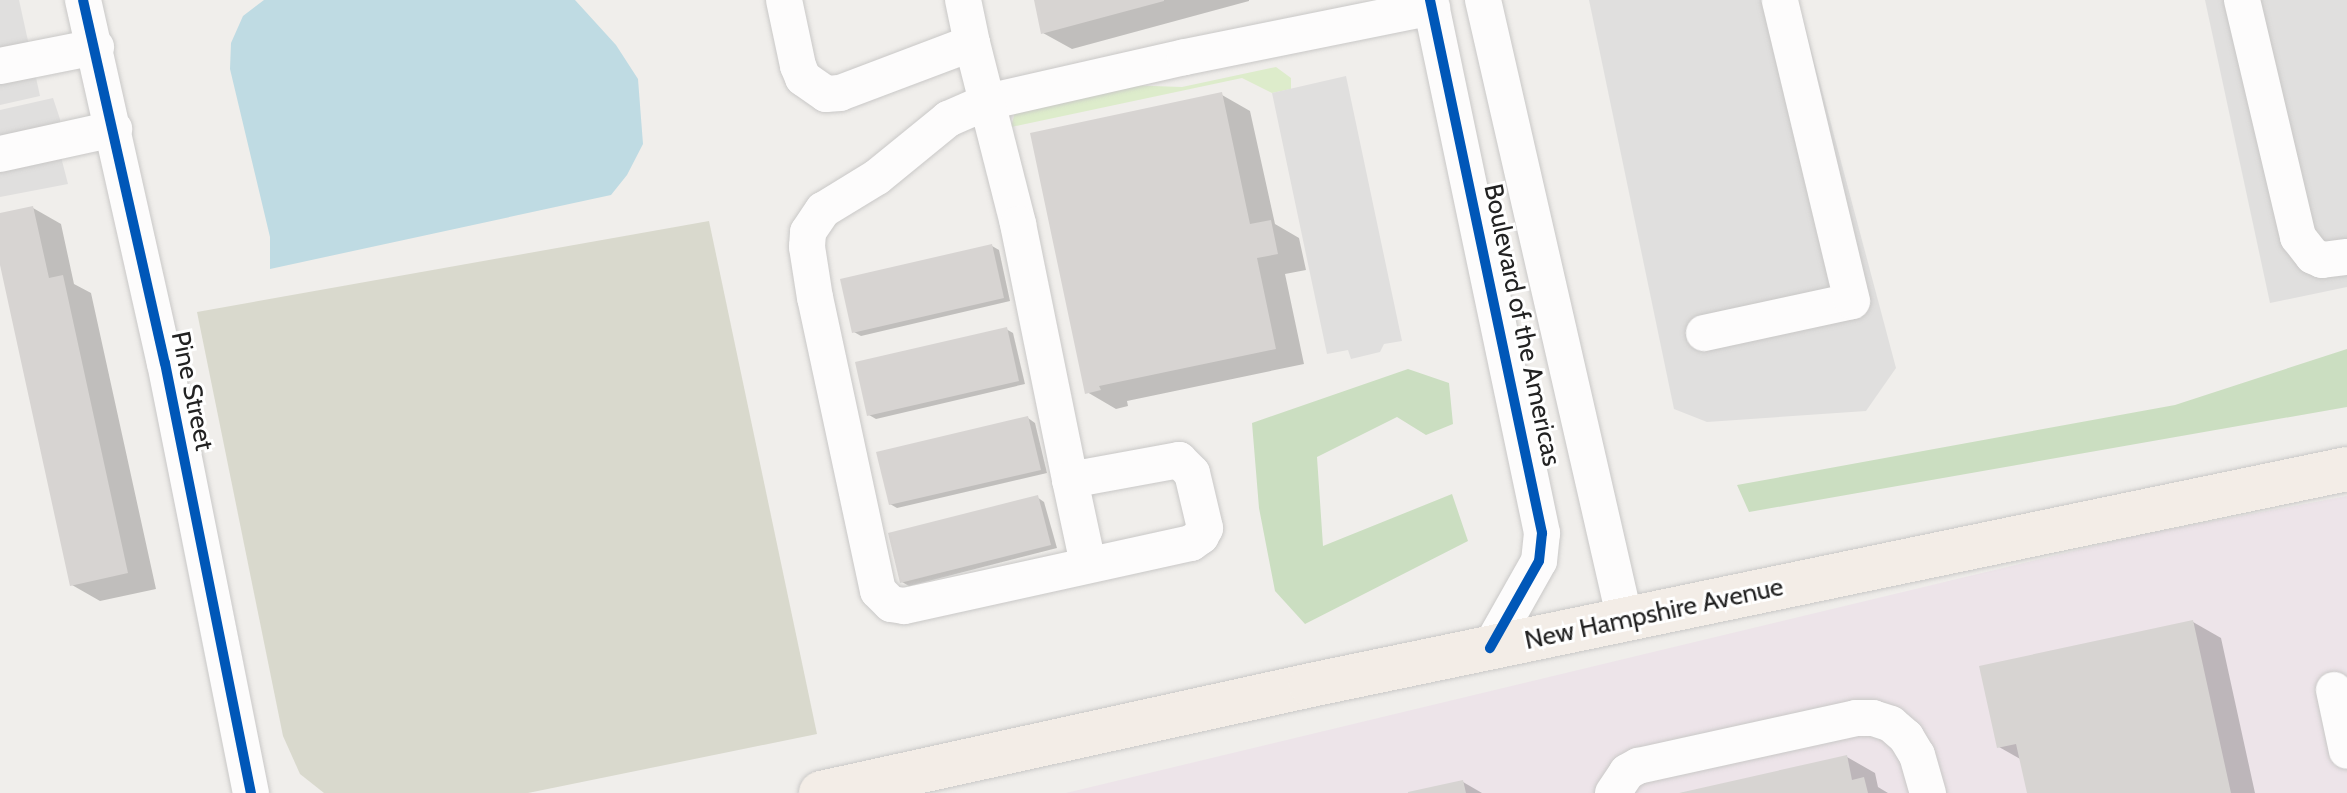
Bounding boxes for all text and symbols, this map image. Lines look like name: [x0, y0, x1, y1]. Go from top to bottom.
street label: Boulevard of the Americas: [1477, 181, 1567, 469]
street label: Pine Street: [164, 329, 220, 453]
street label: New Hampshire Avenue: [1522, 571, 1786, 657]

